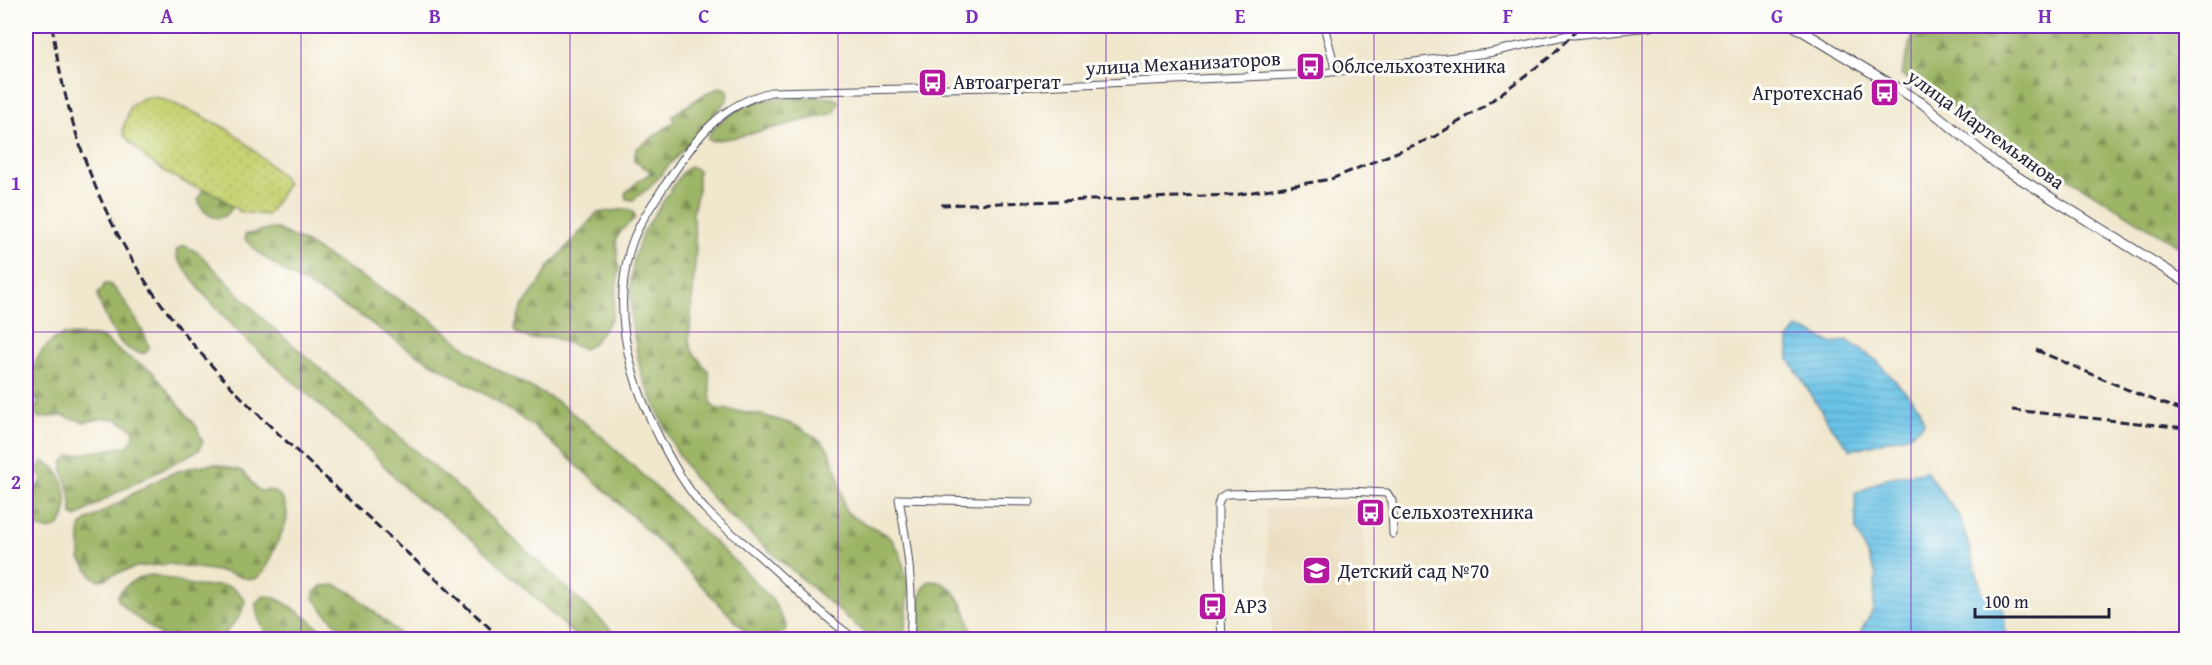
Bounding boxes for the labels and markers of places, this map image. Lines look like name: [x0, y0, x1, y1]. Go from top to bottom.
bus stop icon: Облсельхозтехника: [1295, 50, 1327, 82]
place label: Облсельхозтехника: [1332, 51, 1506, 80]
bus stop icon: Автоагрегат: [916, 66, 948, 98]
place label: Автоагрегат: [953, 67, 1061, 96]
bus stop icon: Агротехснаб: [1868, 77, 1900, 109]
place label: Агротехснаб: [1752, 78, 1863, 107]
bus stop icon: Сельхозтехника: [1354, 496, 1386, 528]
place label: Сельхозтехника: [1391, 497, 1534, 526]
school or university icon: Детский сад №70: [1301, 555, 1333, 587]
place label: Детский сад №70: [1337, 556, 1489, 585]
bus stop icon: АРЗ: [1197, 590, 1229, 622]
place label: АРЗ: [1234, 591, 1267, 620]

